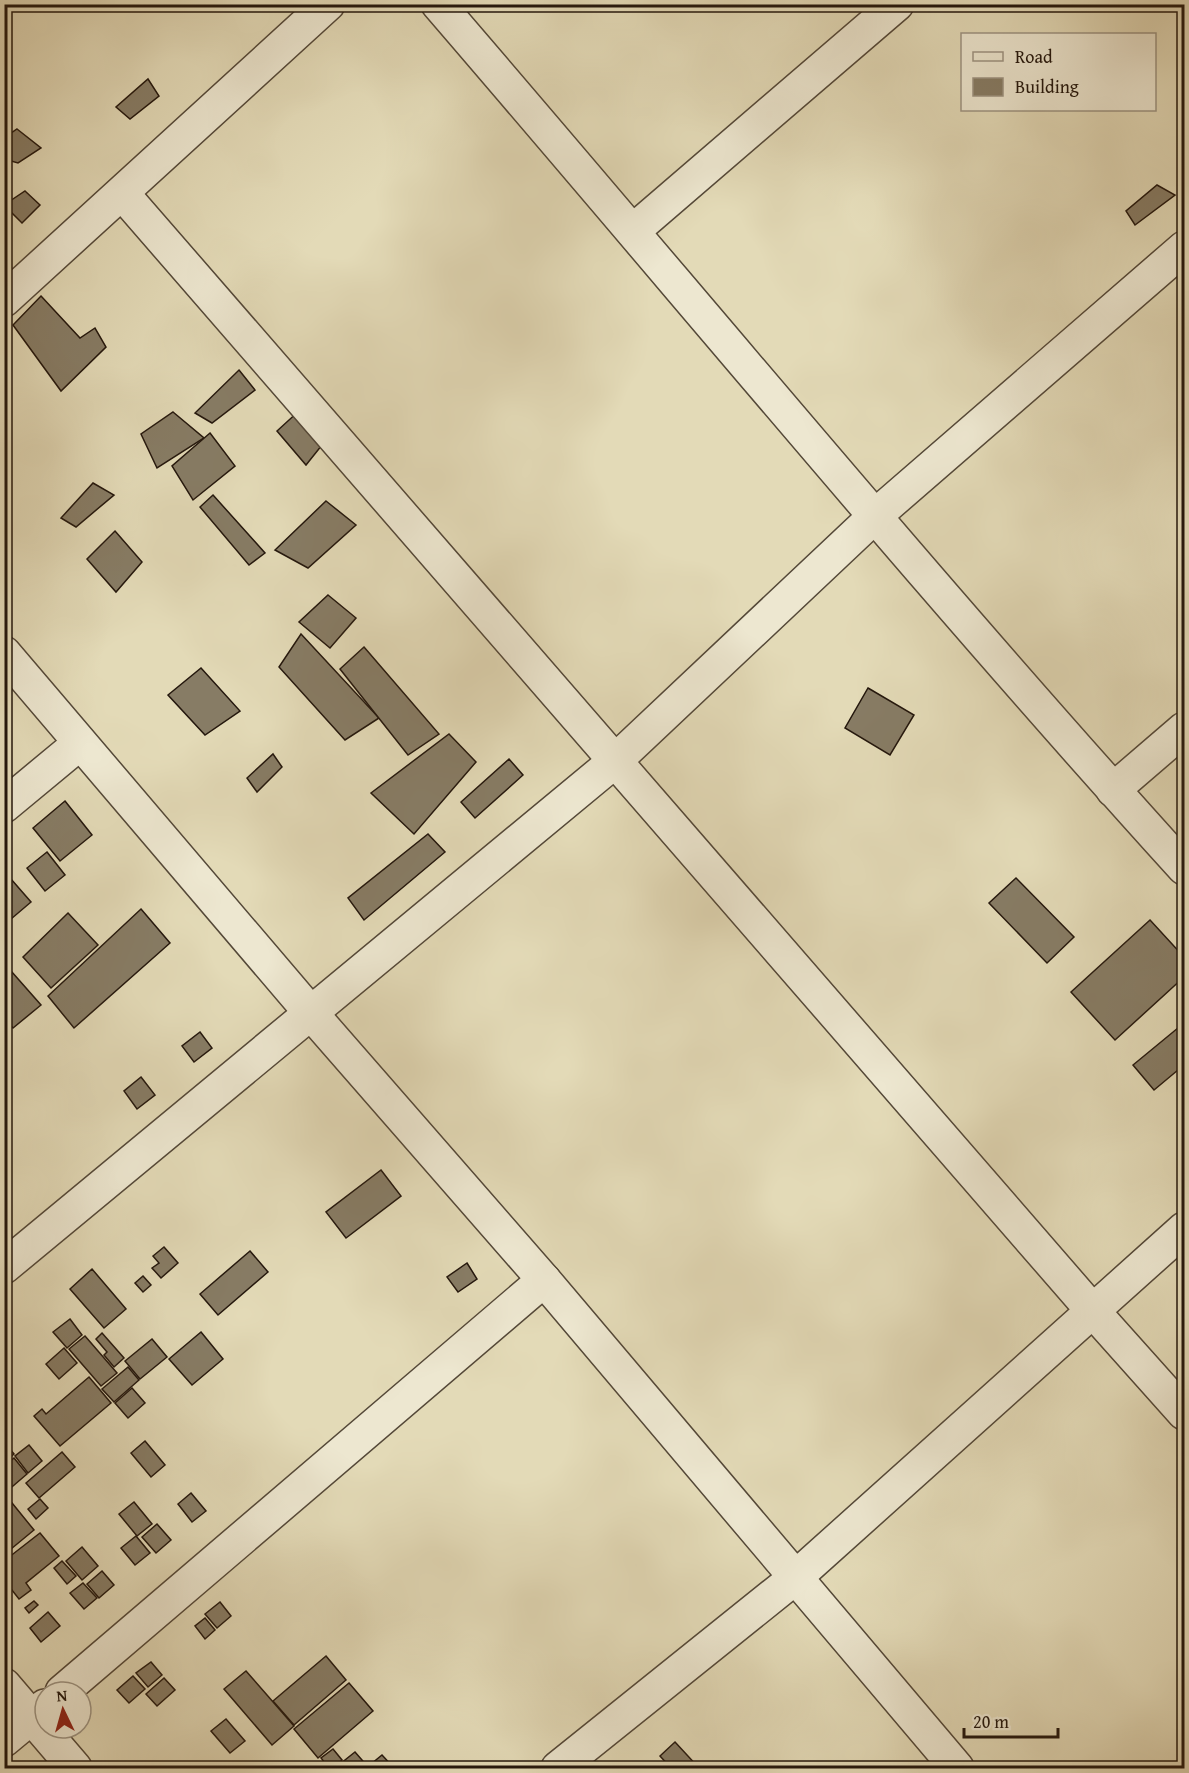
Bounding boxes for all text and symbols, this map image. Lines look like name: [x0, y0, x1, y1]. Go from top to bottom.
legend: [961, 33, 1156, 111]
text: Road: [1015, 43, 1053, 70]
text: Building: [1015, 73, 1079, 100]
north arrow: [33, 1680, 93, 1740]
text: N: [55, 1683, 68, 1707]
scale bar: [964, 1701, 1058, 1739]
text: 20 m: [973, 1708, 1009, 1735]

